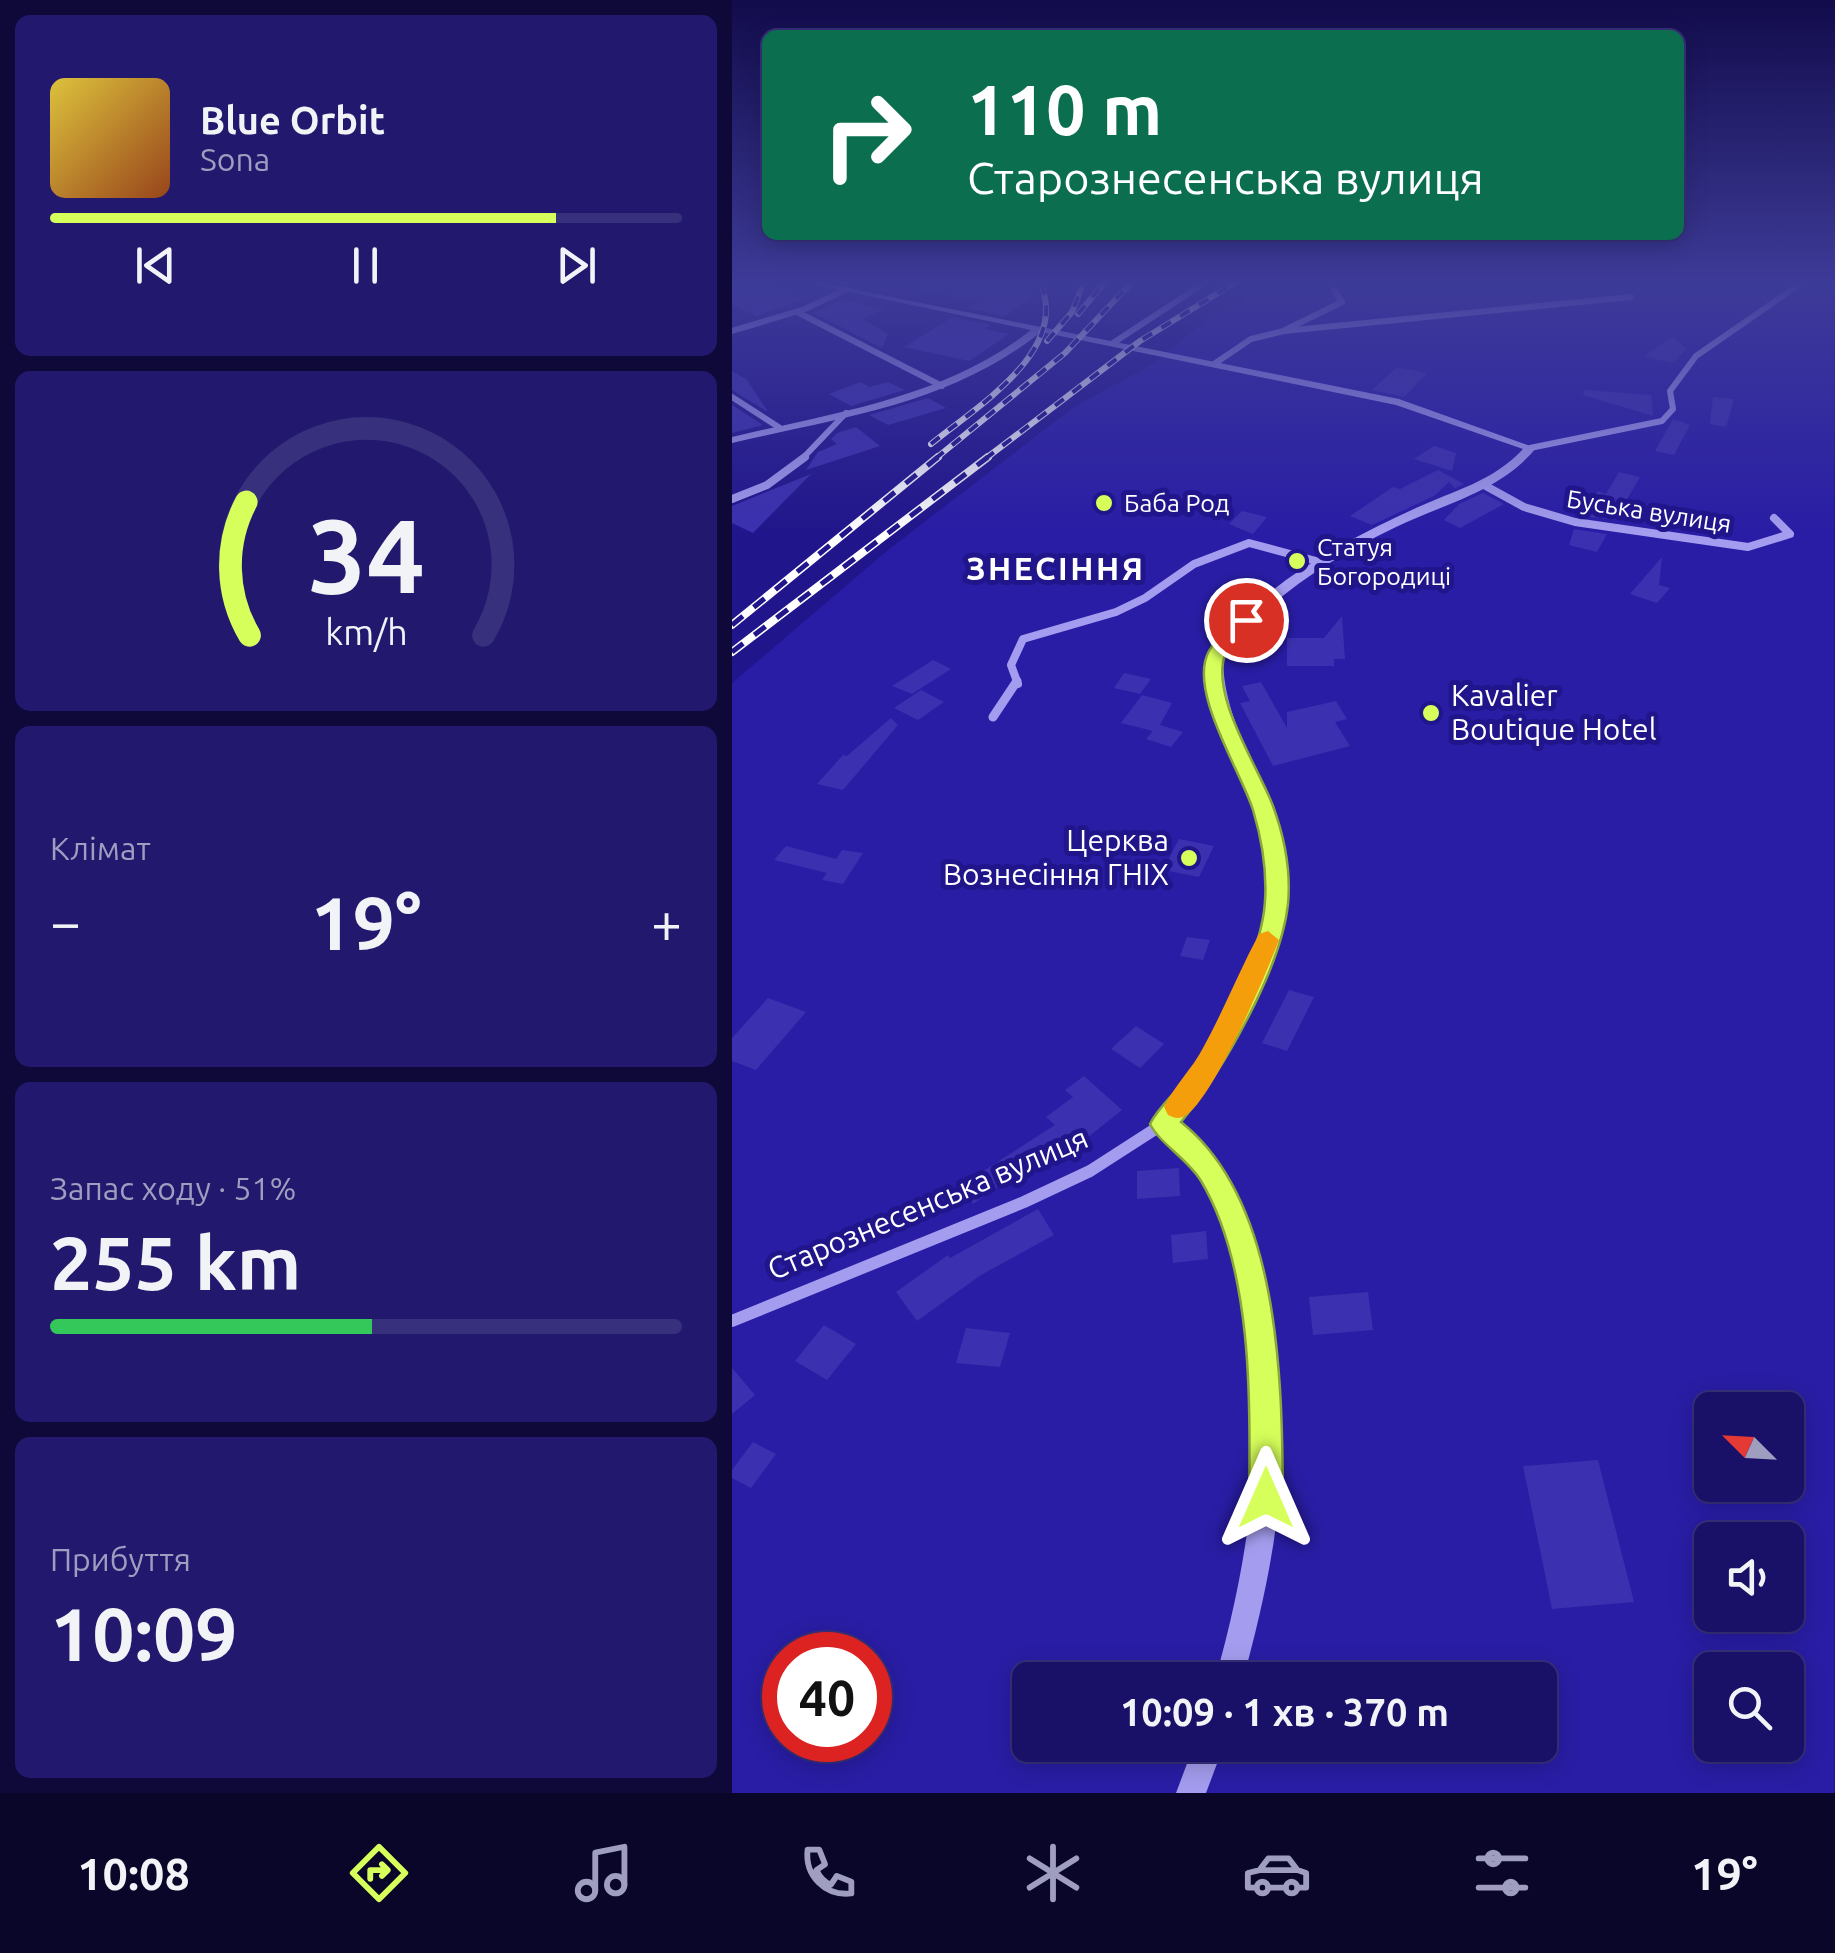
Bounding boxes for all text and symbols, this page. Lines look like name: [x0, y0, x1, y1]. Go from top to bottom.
icon: right: [802, 70, 932, 200]
text: 110 m: [967, 70, 1162, 148]
text: Blue Orbit: [200, 99, 385, 141]
text: Sona: [200, 141, 270, 177]
text: Старознесенська вулиця: [967, 152, 1484, 203]
icon: previous: [128, 238, 183, 293]
icon: pause: [338, 238, 393, 293]
icon: next: [549, 238, 604, 293]
street label: Буська вулиця: [1565, 484, 1733, 538]
place label: Баба Род: [1124, 489, 1229, 517]
marker: Баба Род: [1093, 492, 1115, 514]
text: 34: [307, 496, 425, 613]
place label: Статуя Богородиці: [1317, 533, 1451, 590]
district label: ЗНЕСІННЯ: [966, 550, 1146, 586]
marker: Статуя Богородиці: [1286, 550, 1308, 572]
pin: [1204, 578, 1289, 663]
icon: arrive: [1219, 593, 1274, 648]
text: km/h: [325, 612, 407, 652]
place label: Kavalier Boutique Hotel: [1451, 678, 1657, 746]
marker: Kavalier Boutique Hotel: [1420, 702, 1442, 724]
place label: Церква Вознесіння ГНІХ: [943, 823, 1169, 891]
text: Клімат: [50, 830, 151, 866]
marker: Церква Вознесіння ГНІХ: [1178, 847, 1200, 869]
text: 19°: [310, 880, 422, 964]
text: −: [50, 891, 81, 952]
text: +: [651, 891, 682, 952]
street label: Старознесенська вулиця: [762, 1120, 1093, 1286]
text: Запас ходу · 51%: [50, 1170, 296, 1206]
text: 255 km: [50, 1220, 301, 1304]
north arrow: [1694, 1392, 1804, 1502]
map controls: [1694, 1392, 1804, 1762]
position arrow: [1214, 1446, 1318, 1550]
button: sound: [1694, 1522, 1804, 1632]
text: Прибуття: [50, 1541, 191, 1577]
text: 10:09: [50, 1591, 238, 1675]
speed limit sign: 40: [762, 1632, 892, 1762]
button: search: [1694, 1652, 1804, 1762]
text: 10:09 · 1 хв · 370 m: [1120, 1691, 1449, 1733]
icon: directions: [344, 1838, 414, 1908]
icon: music: [569, 1838, 639, 1908]
icon: phone: [793, 1838, 863, 1908]
icon: climate: [1018, 1838, 1088, 1908]
icon: car: [1242, 1838, 1312, 1908]
icon: filters: [1467, 1838, 1537, 1908]
text: 10:08: [77, 1848, 190, 1899]
text: 19°: [1691, 1848, 1758, 1899]

